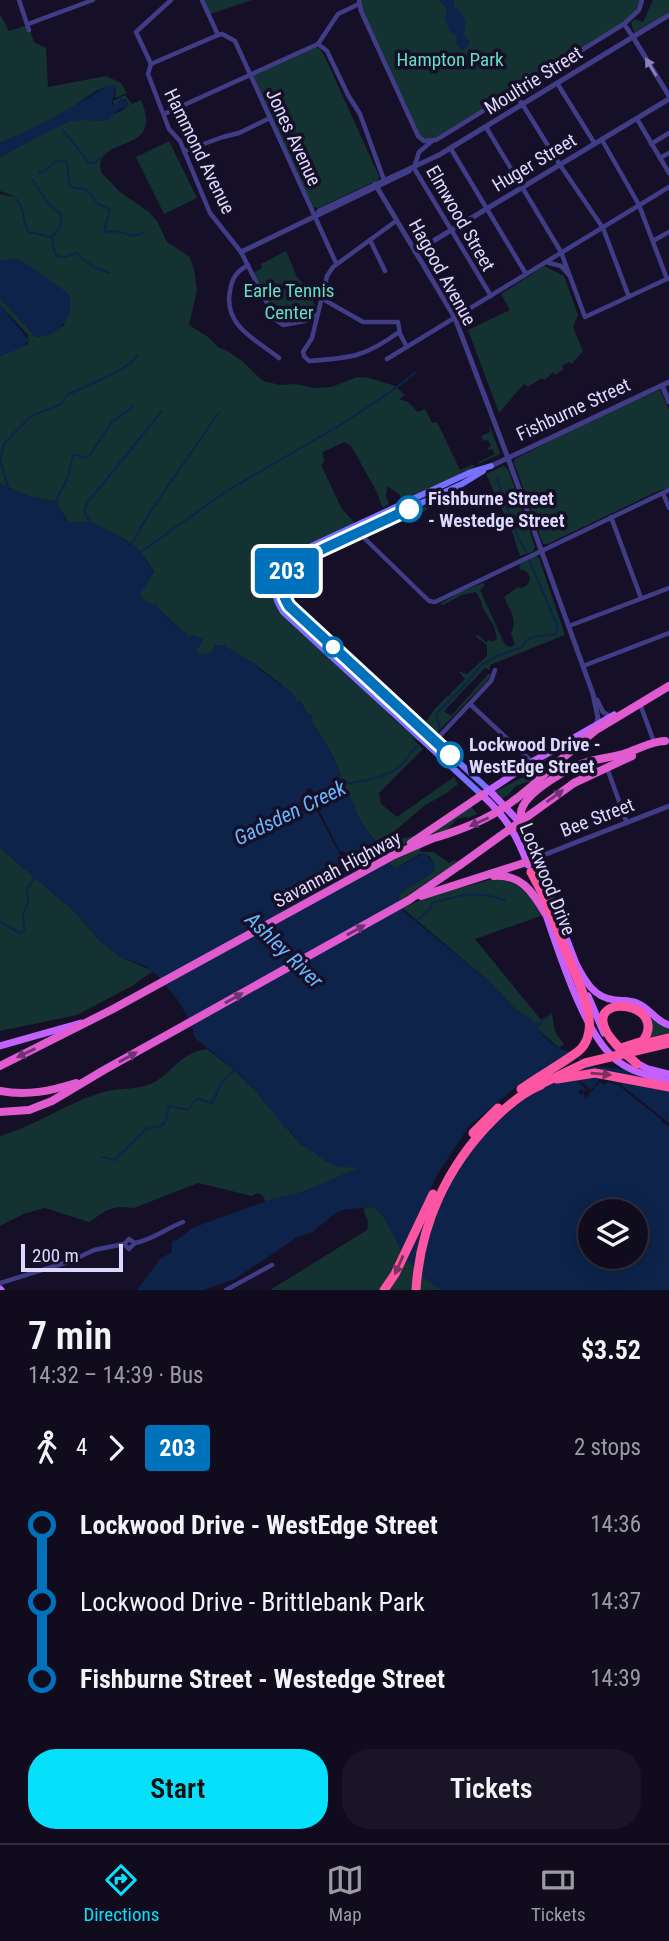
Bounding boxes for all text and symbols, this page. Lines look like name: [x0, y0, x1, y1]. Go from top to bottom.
street label: Moultrie Street: [480, 41, 586, 120]
park label: Hampton Park: [397, 48, 504, 71]
one-way arrow: [644, 57, 657, 76]
street label: Hammond Avenue: [159, 85, 240, 218]
street label: Jones Avenue: [261, 85, 326, 190]
street label: Huger Street: [488, 128, 580, 196]
street label: Elmwood Street: [421, 161, 500, 275]
street label: Hagood Avenue: [404, 215, 481, 329]
park label: Earle Tennis Center: [244, 279, 334, 324]
street label: Fishburne Street: [513, 373, 634, 446]
place label: Fishburne Street - Westedge Street: [428, 487, 565, 532]
marker: Fishburne Street - Westedge Street: [396, 496, 422, 522]
line badge: 203: [247, 548, 327, 594]
text: 203: [269, 557, 305, 585]
unlabelled marker: [323, 637, 343, 657]
place label: Lockwood Drive - WestEdge Street: [469, 733, 601, 778]
marker: Lockwood Drive - WestEdge Street: [437, 742, 463, 768]
water label: Gadsden Creek: [230, 775, 351, 850]
one-way arrow: [546, 789, 564, 803]
street label: Bee Street: [557, 793, 637, 842]
one-way arrow: [468, 817, 489, 828]
street label: Lockwood Drive: [515, 820, 581, 939]
street label: Savannah Highway: [270, 826, 405, 913]
water label: Ashley River: [240, 907, 328, 993]
one-way arrow: [347, 924, 366, 936]
one-way arrow: [224, 992, 244, 1004]
one-way arrow: [16, 1047, 36, 1058]
one-way arrow: [118, 1051, 138, 1063]
one-way arrow: [590, 1069, 612, 1080]
map controls: [578, 1199, 648, 1269]
button: layers: [578, 1199, 648, 1269]
scale bar: [21, 1241, 122, 1273]
text: 200 m: [32, 1244, 79, 1267]
one-way arrow: [393, 1255, 405, 1275]
text: 7 min: [28, 1314, 112, 1358]
text: $3.52: [581, 1335, 641, 1365]
text: 14:32 – 14:39 · Bus: [28, 1362, 204, 1389]
icon: walk: [28, 1429, 66, 1467]
icon: forward: [97, 1429, 135, 1467]
text: 4: [76, 1434, 87, 1461]
text: 203: [159, 1434, 196, 1462]
text: 2 stops: [574, 1434, 641, 1461]
text: Lockwood Drive - WestEdge Street: [80, 1510, 438, 1540]
text: 14:36: [590, 1511, 641, 1538]
text: Lockwood Drive - Brittlebank Park: [80, 1587, 425, 1617]
text: 14:37: [590, 1588, 641, 1615]
text: Fishburne Street - Westedge Street: [80, 1664, 445, 1694]
text: 14:39: [590, 1665, 641, 1692]
button: Start: [28, 1749, 328, 1829]
button: Tickets: [342, 1749, 641, 1829]
tab: Directions: [83, 1861, 159, 1926]
tab: Map: [326, 1861, 364, 1926]
tab: Tickets: [531, 1861, 586, 1926]

